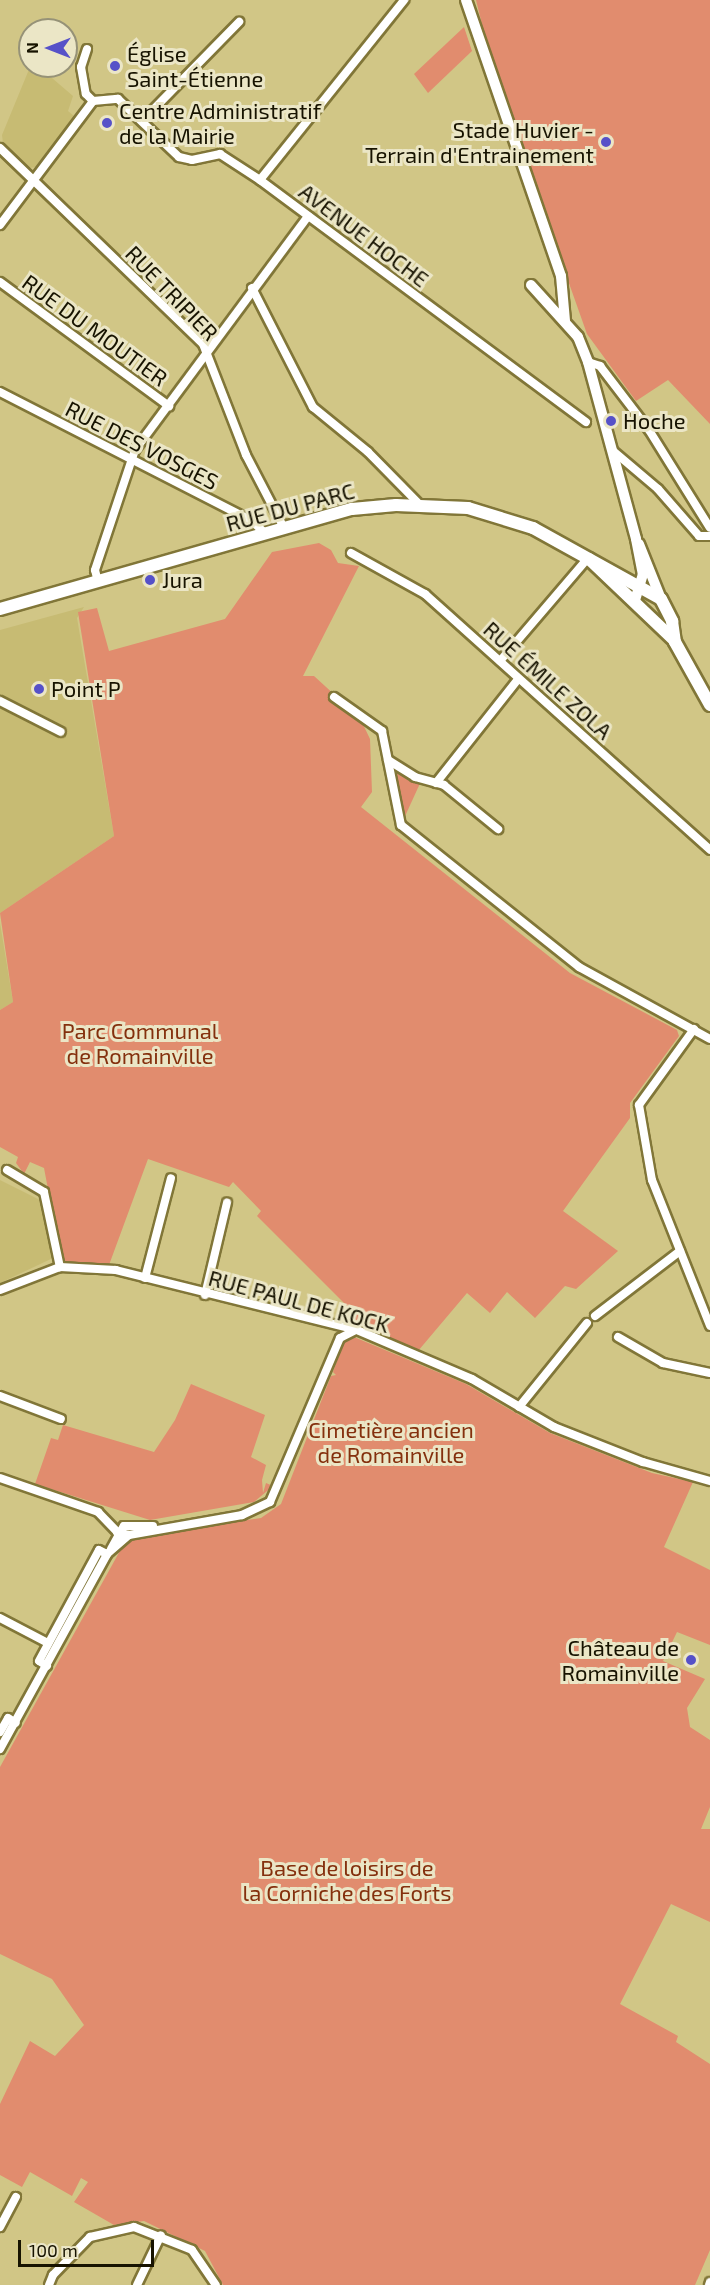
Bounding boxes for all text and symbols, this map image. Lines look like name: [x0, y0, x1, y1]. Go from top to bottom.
north arrow: [18, 18, 78, 78]
place label: Église Saint-Étienne: [127, 40, 263, 92]
text: N: [22, 42, 41, 54]
marker: Église Saint-Étienne: [108, 59, 122, 73]
place label: Centre Administratif de la Mairie: [119, 97, 322, 148]
marker: Centre Administratif de la Mairie: [100, 116, 114, 130]
place label: Stade Huvier - Terrain d'Entrainement: [365, 116, 594, 168]
marker: Stade Huvier - Terrain d'Entrainement: [599, 135, 613, 149]
street label: AVENUE HOCHE: [294, 178, 434, 292]
street label: RUE TRIPIER: [120, 240, 224, 346]
street label: RUE DU MOUTIER: [17, 269, 173, 391]
street label: RUE DES VOSGES: [61, 395, 223, 495]
place label: Hoche: [623, 408, 686, 434]
marker: Hoche: [604, 414, 618, 428]
street label: RUE DU PARC: [223, 477, 357, 537]
place label: Jura: [162, 567, 203, 593]
marker: Jura: [143, 573, 157, 587]
street label: RUE ÉMILE ZOLA: [478, 616, 618, 744]
place label: Point P: [51, 676, 121, 702]
marker: Point P: [32, 682, 46, 696]
park label: Parc Communal de Romainville: [62, 1017, 218, 1068]
street label: RUE PAUL DE KOCK: [205, 1264, 393, 1338]
park label: Cimetière ancien de Romainville: [308, 1416, 474, 1468]
place label: Château de Romainville: [561, 1634, 679, 1686]
marker: Château de Romainville: [684, 1653, 698, 1667]
park label: Base de loisirs de la Corniche des Forts: [243, 1854, 451, 1906]
scale bar: [21, 2228, 158, 2266]
text: 100 m: [29, 2239, 78, 2261]

